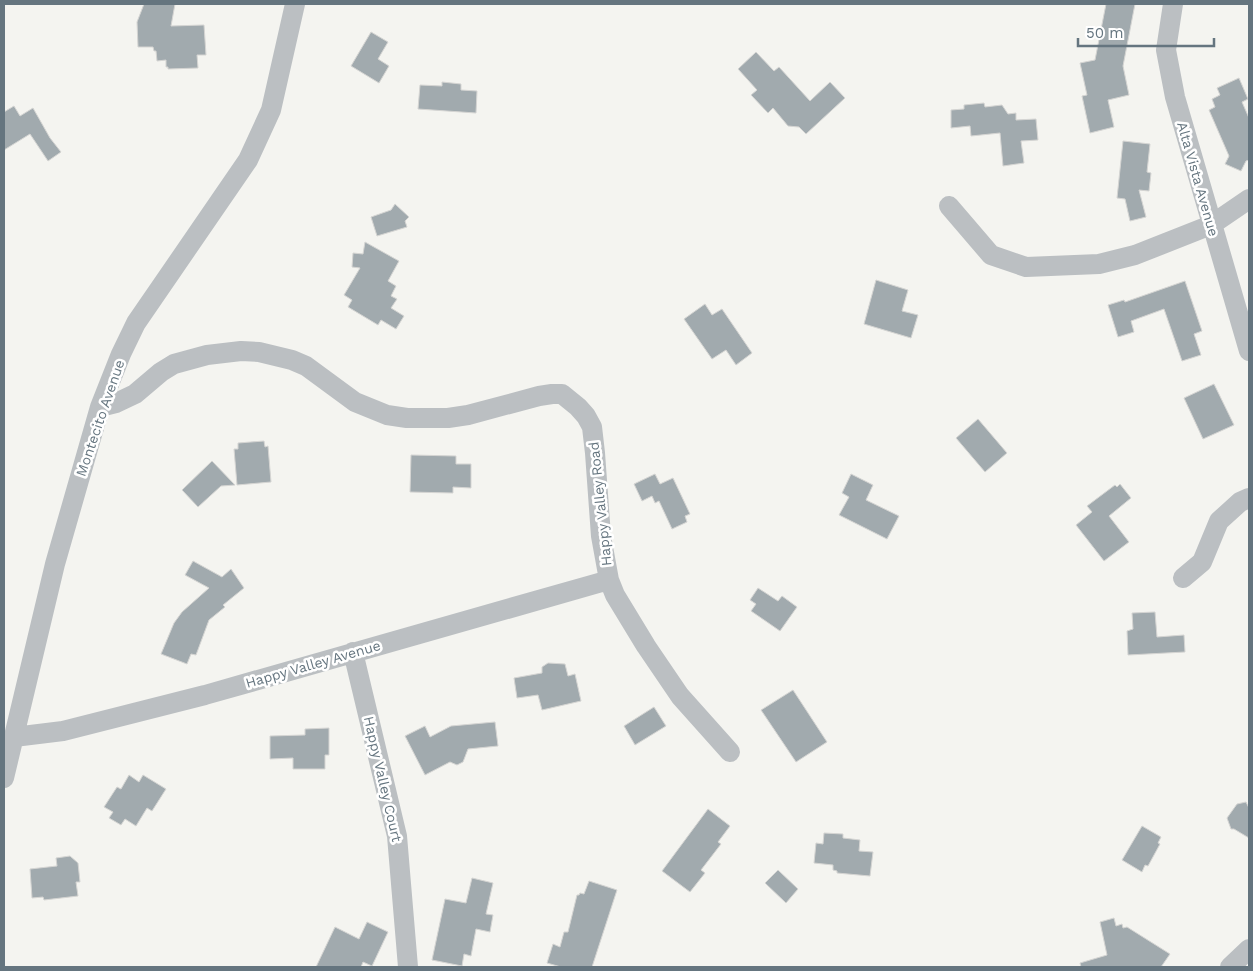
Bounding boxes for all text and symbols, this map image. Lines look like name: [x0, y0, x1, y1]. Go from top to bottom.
scale bar: [1078, 15, 1214, 47]
text: 50 m: [1086, 24, 1123, 42]
street label: Alta Vista Avenue: [1174, 120, 1222, 238]
street label: Montecito Avenue: [73, 358, 127, 478]
street label: Happy Valley Road: [586, 441, 614, 567]
street label: Happy Valley Avenue: [244, 637, 382, 691]
street label: Happy Valley Court: [361, 715, 405, 844]

